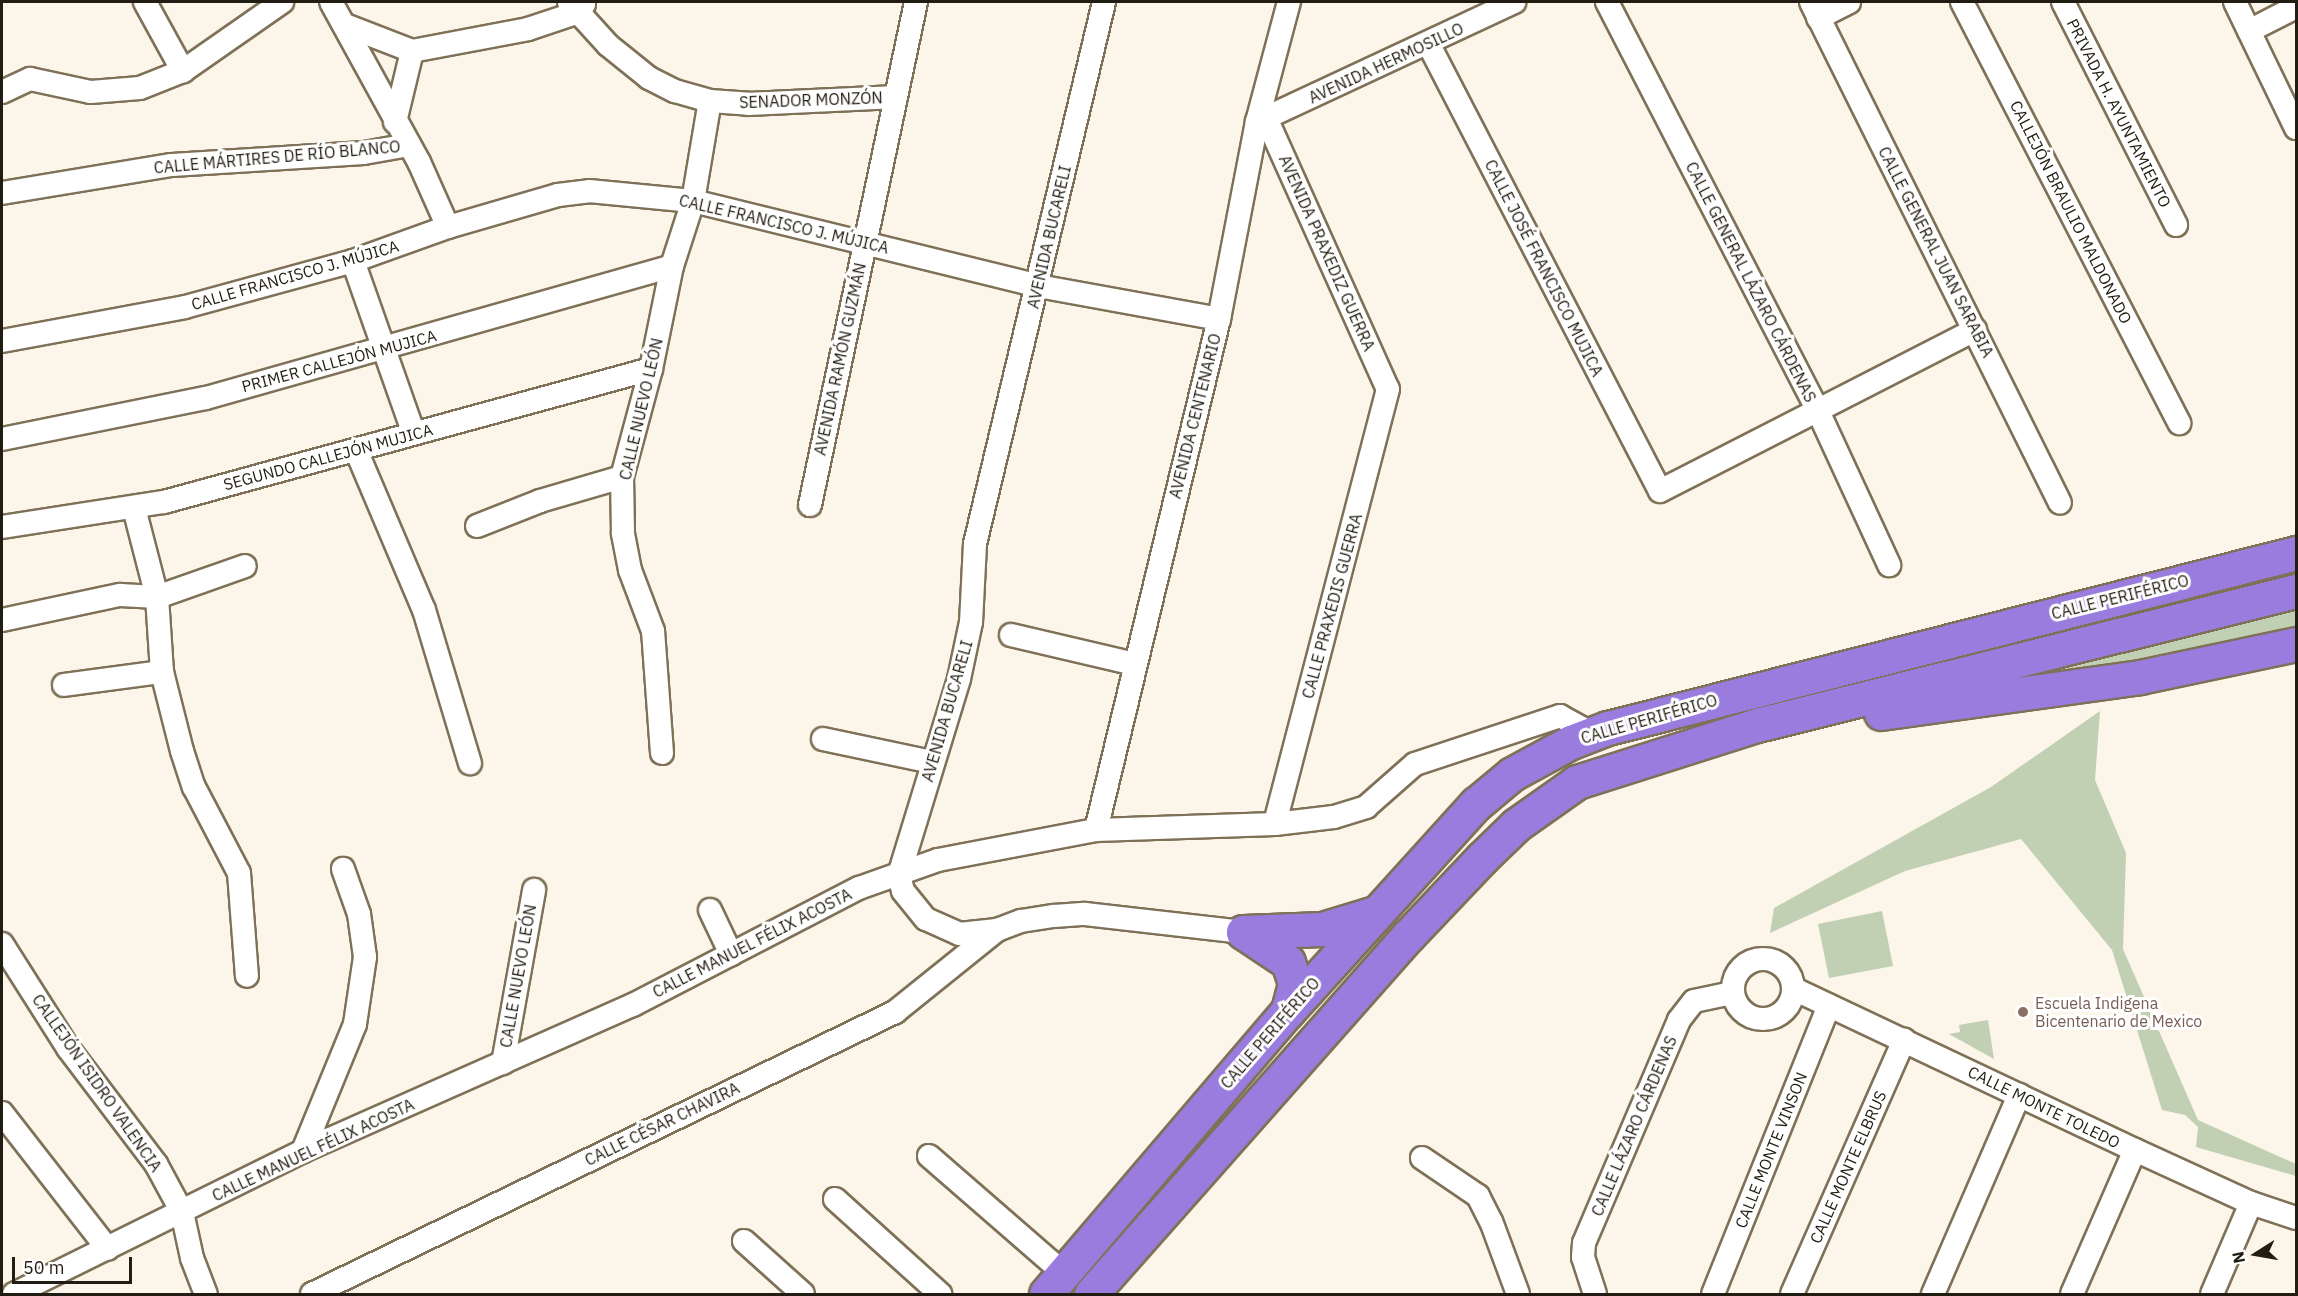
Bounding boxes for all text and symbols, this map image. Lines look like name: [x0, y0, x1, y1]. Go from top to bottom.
street label: PRIVADA H. AYUNTAMIENTO: [2063, 15, 2175, 211]
street label: AVENIDA HERMOSILLO: [1305, 19, 1467, 107]
street label: SENADOR MONZÓN: [739, 88, 883, 112]
street label: CALLEJÓN BRAULIO MALDONADO: [2006, 97, 2136, 327]
street label: CALLE MÁRTIRES DE RÍO BLANCO: [153, 137, 401, 177]
street label: CALLE GENERAL JUAN SARABIA: [1874, 143, 1998, 361]
street label: AVENIDA PRAXEDIZ GUERRA: [1275, 152, 1379, 354]
street label: CALLE JOSÉ FRANCISCO MUJICA: [1481, 156, 1607, 380]
street label: CALLE GENERAL LÁZARO CÁRDENAS: [1682, 159, 1820, 405]
street label: AVENIDA BUCARELI: [1023, 164, 1075, 310]
street label: CALLE FRANCISCO J. MÚJICA: [677, 190, 891, 258]
street label: CALLE FRANCISCO J. MÚJICA: [189, 236, 401, 314]
street label: AVENIDA RAMÓN GUZMÁN: [810, 261, 870, 457]
street label: PRIMER CALLEJÓN MUJICA: [239, 326, 439, 396]
street label: AVENIDA CENTENARIO: [1165, 331, 1225, 501]
street label: CALLE NUEVO LEÓN: [615, 336, 667, 482]
street label: SEGUNDO CALLEJÓN MUJICA: [221, 420, 435, 494]
street label: CALLE PRAXEDIS GUERRA: [1298, 511, 1366, 701]
street label: CALLE PERIFÉRICO: [2049, 571, 2191, 623]
street label: AVENIDA BUCARELI: [918, 638, 976, 784]
street label: CALLE PERIFÉRICO: [1579, 690, 1719, 748]
street label: CALLE MANUEL FÉLIX ACOSTA: [649, 884, 855, 1002]
street label: CALLE NUEVO LEÓN: [496, 903, 540, 1049]
street label: CALLE PERIFÉRICO: [1217, 974, 1323, 1092]
street label: CALLEJÓN ISIDRO VALENCIA: [28, 990, 166, 1176]
place label: Escuela Indigena Bicentenario de Mexico: [2035, 993, 2202, 1031]
marker: Escuela Indigena Bicentenario de Mexico: [2016, 1005, 2030, 1019]
street label: CALLE LÁZARO CÁRDENAS: [1587, 1033, 1681, 1219]
street label: CALLE MONTE TOLEDO: [1965, 1062, 2123, 1152]
street label: CALLE MONTE VINSON: [1731, 1069, 1811, 1231]
street label: CALLE CÉSAR CHAVIRA: [582, 1078, 742, 1170]
street label: CALLE MONTE ELBRUS: [1806, 1088, 1890, 1246]
street label: CALLE MANUEL FÉLIX ACOSTA: [209, 1095, 417, 1205]
north arrow: [2226, 1224, 2286, 1284]
scale bar: [15, 1245, 135, 1283]
text: N: [2227, 1250, 2249, 1265]
text: 50 m: [23, 1256, 65, 1279]

